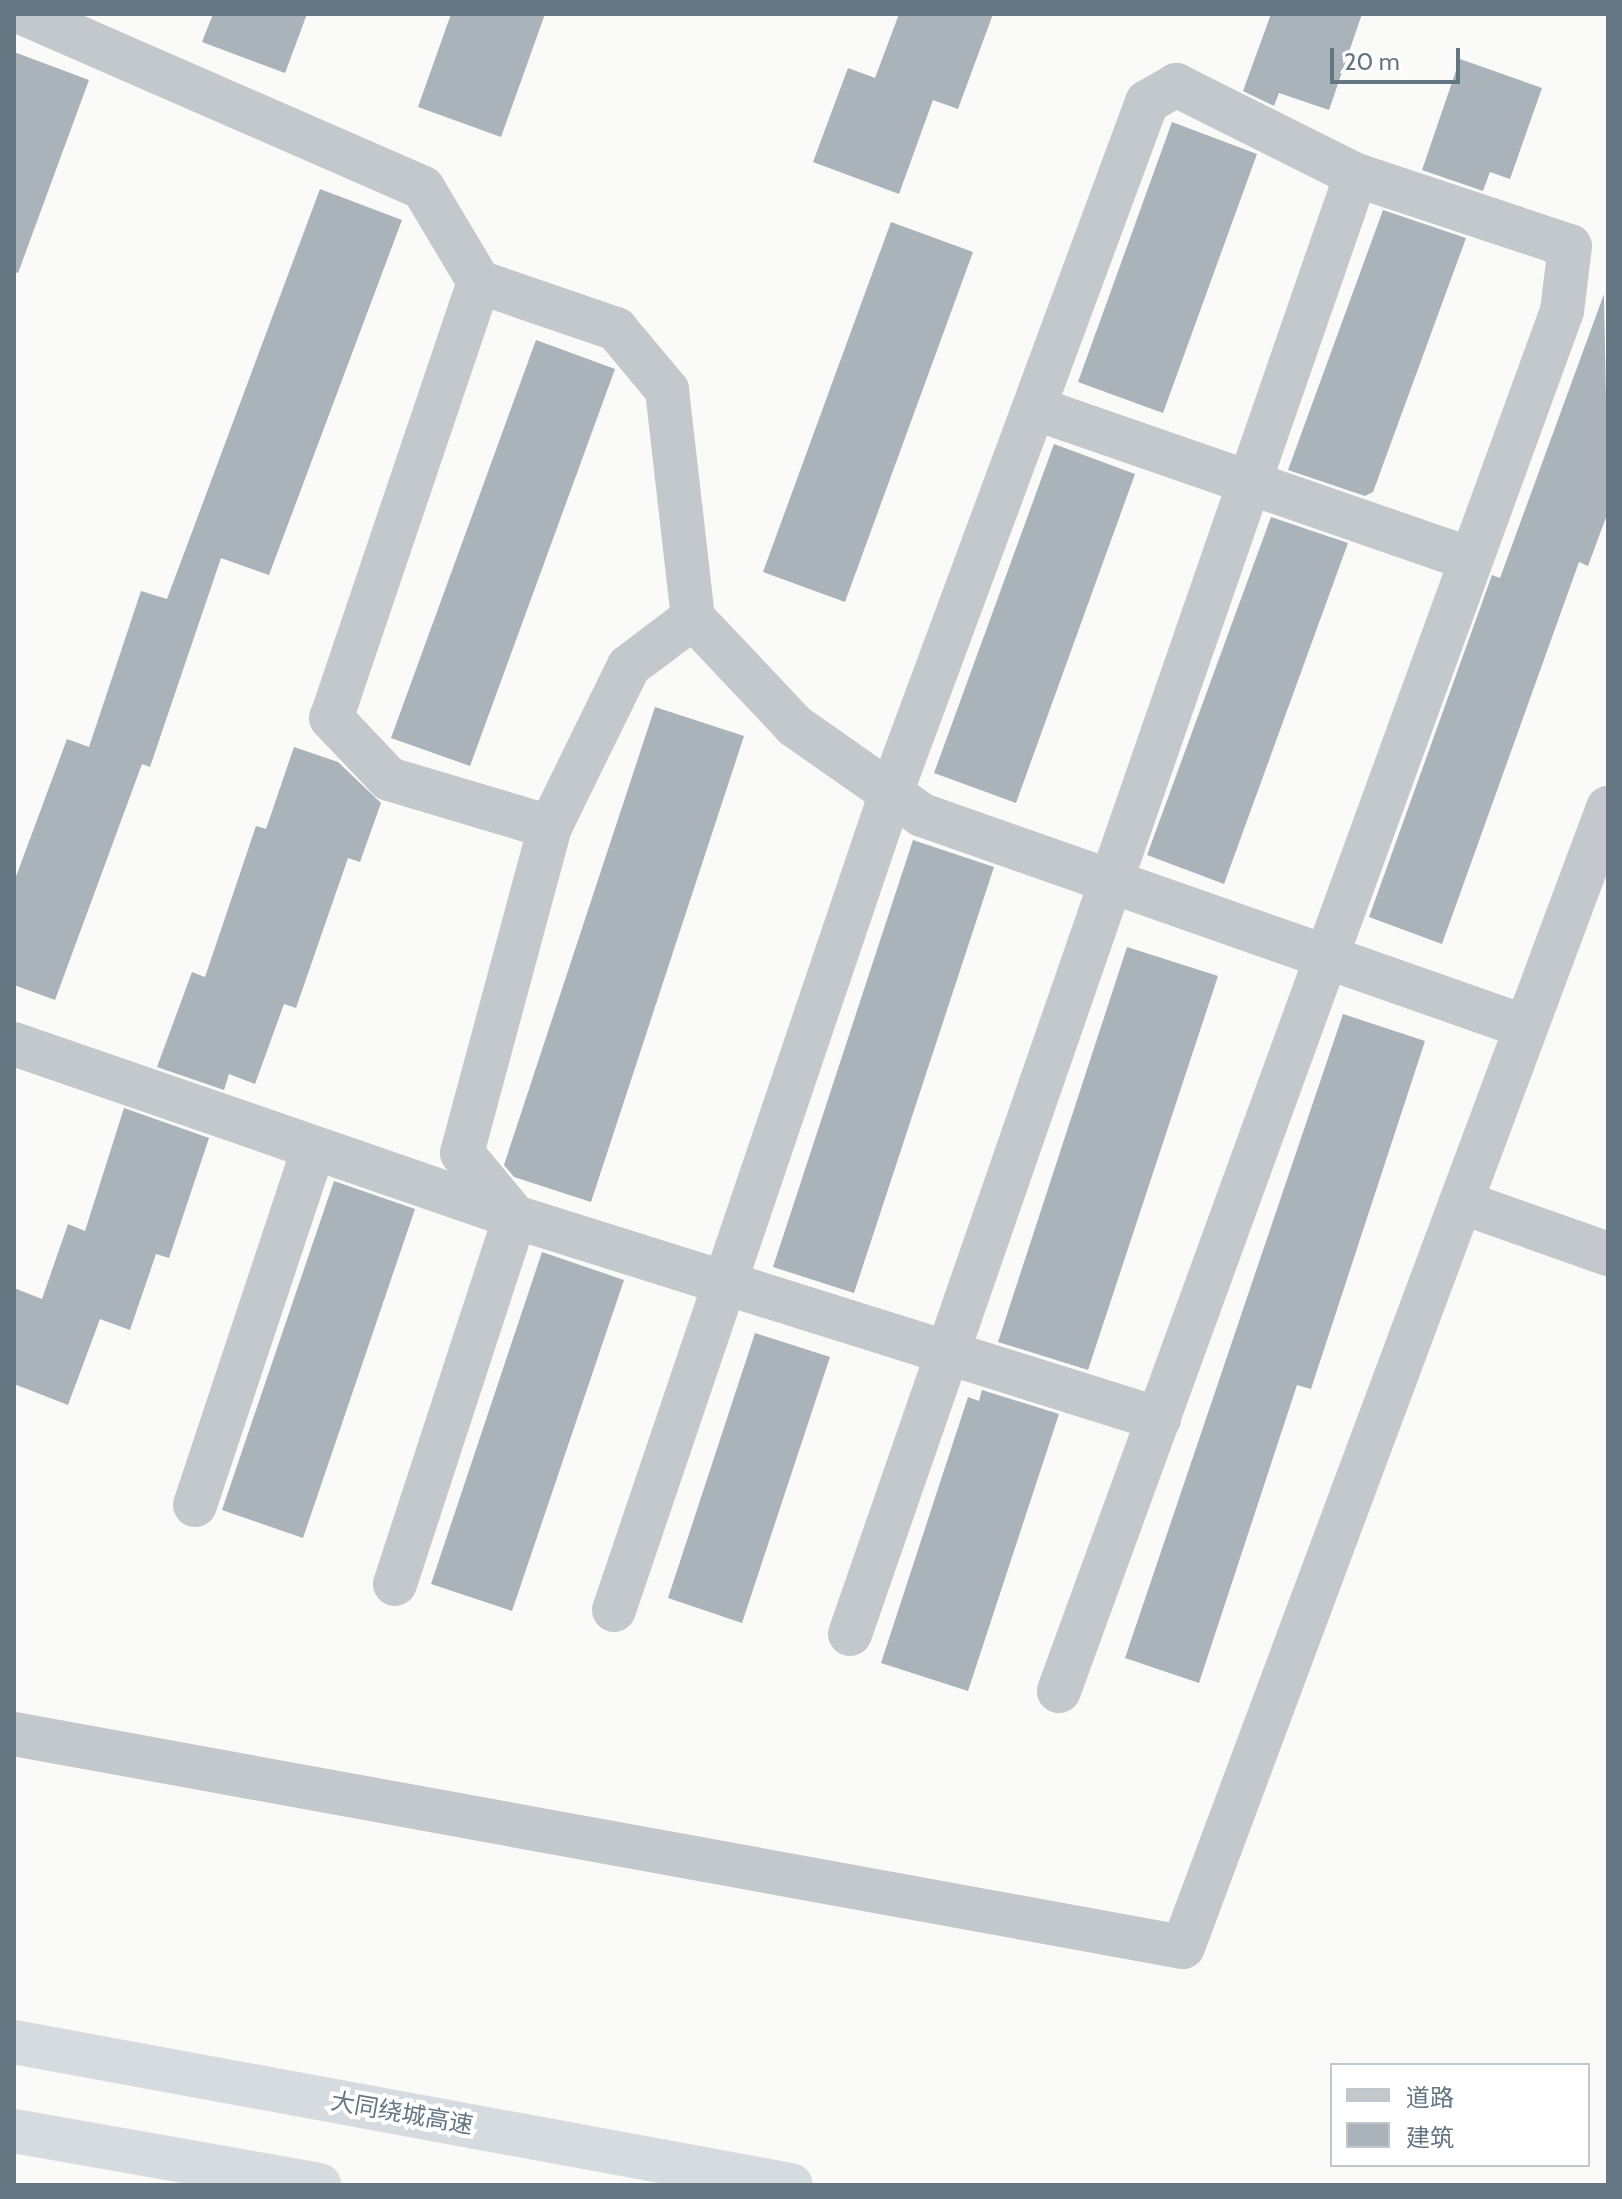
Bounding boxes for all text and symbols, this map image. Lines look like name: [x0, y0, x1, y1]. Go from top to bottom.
scale bar: [1334, 32, 1464, 82]
text: 20 m: [1344, 47, 1400, 76]
legend: [1330, 2063, 1590, 2167]
text: 道路: [1406, 2083, 1454, 2112]
street label: 大同绕城高速: [329, 2086, 475, 2140]
text: 建筑: [1406, 2123, 1454, 2152]

